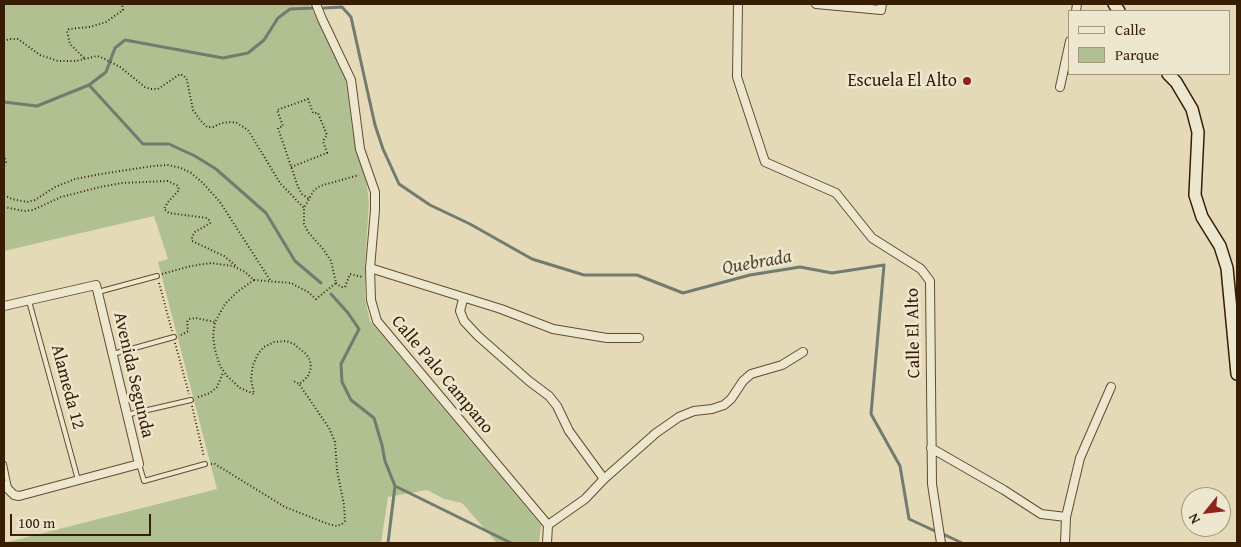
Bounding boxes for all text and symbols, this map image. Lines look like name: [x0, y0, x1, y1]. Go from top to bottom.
legend: [1068, 10, 1231, 75]
text: Calle: [1115, 19, 1146, 40]
text: Parque: [1115, 44, 1159, 65]
place label: Escuela El Alto: [847, 70, 957, 92]
marker: Escuela El Alto: [961, 75, 973, 87]
water label: Quebrada: [720, 246, 794, 280]
street label: Calle El Alto: [902, 288, 926, 378]
street label: Avenida Segunda: [108, 310, 158, 440]
street label: Calle Palo Campano: [386, 311, 498, 439]
street label: Alameda 12: [45, 342, 89, 432]
north arrow: [1181, 487, 1231, 537]
scale bar: [12, 504, 154, 536]
text: N: [1183, 510, 1205, 528]
text: 100 m: [18, 512, 55, 533]

